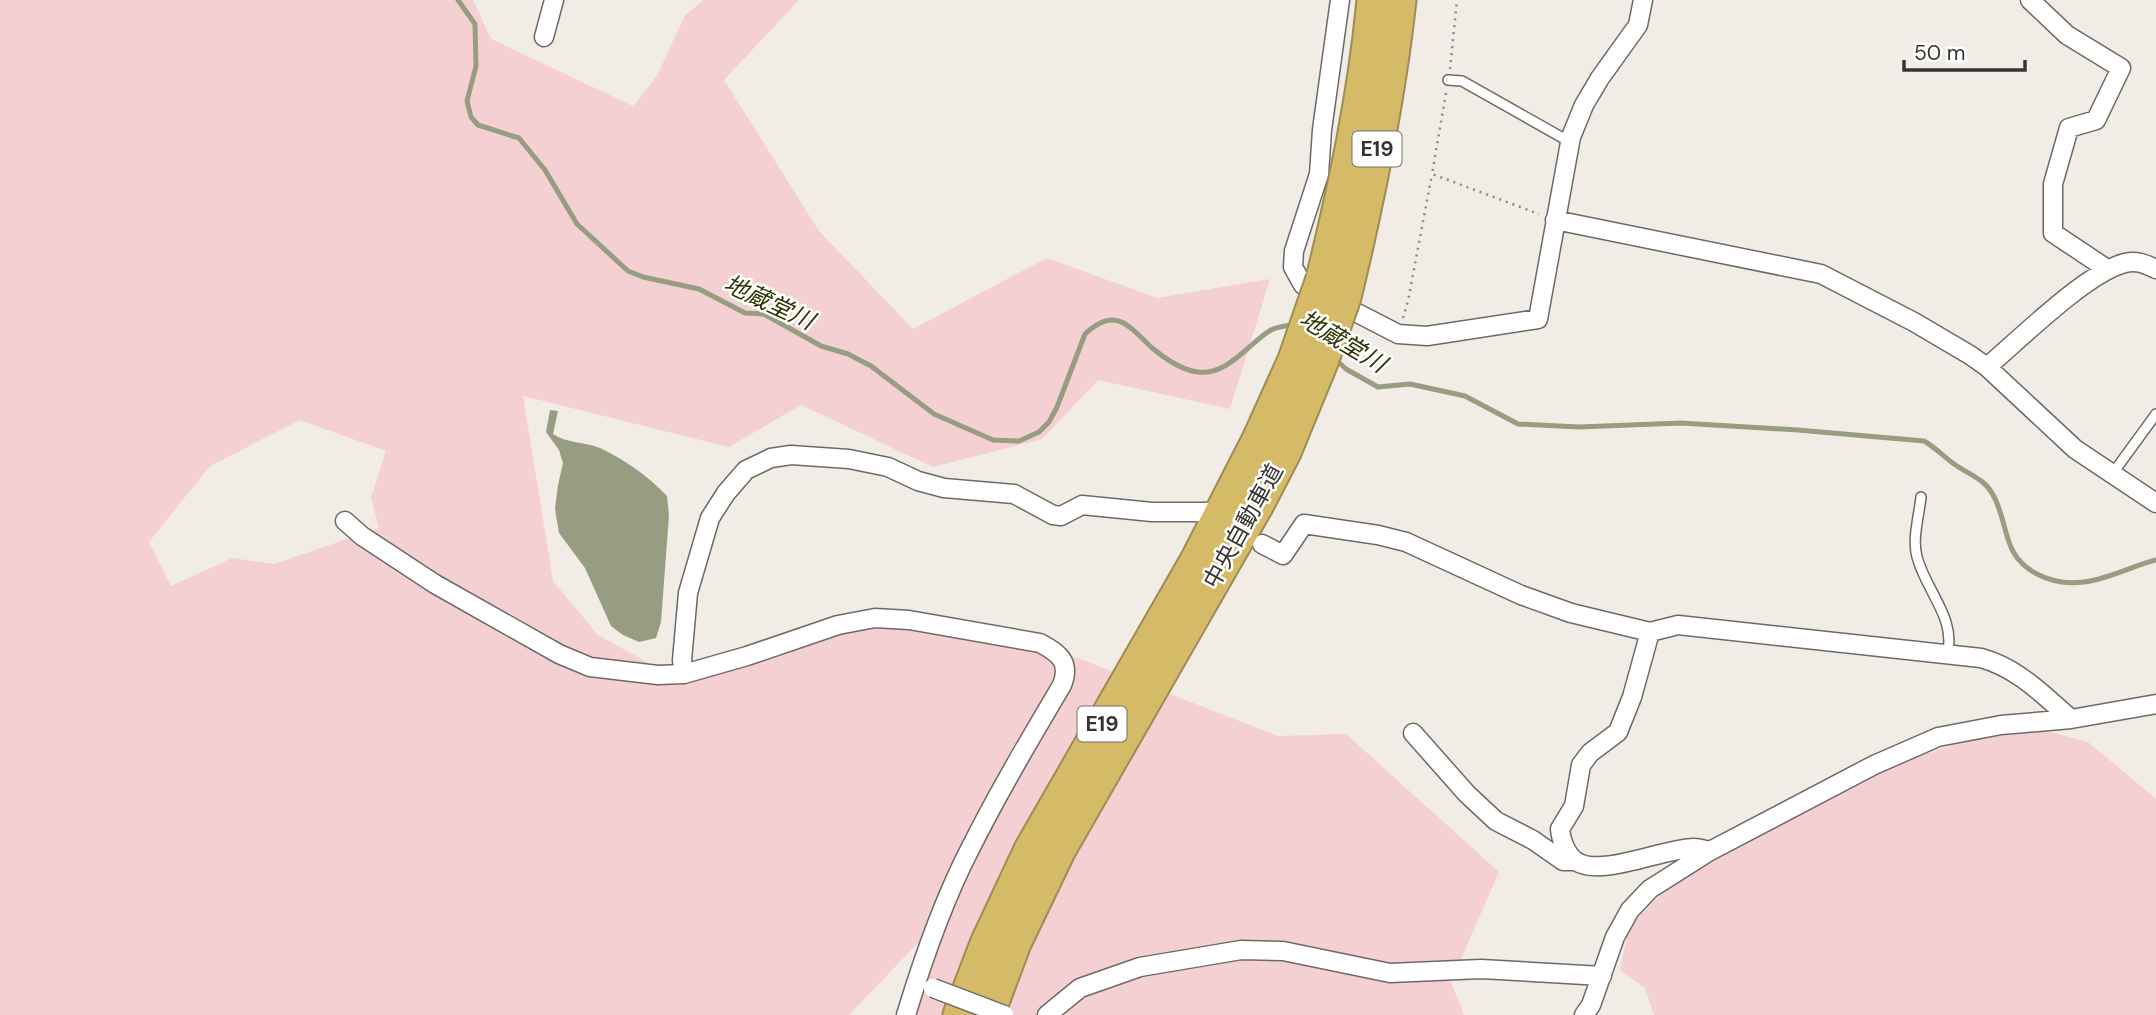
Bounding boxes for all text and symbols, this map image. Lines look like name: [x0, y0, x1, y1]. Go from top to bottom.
scale bar: [1904, 28, 2025, 72]
text: 50 m: [1914, 39, 1965, 67]
road number: E19: [1352, 132, 1402, 166]
water label: 地蔵堂川: [719, 268, 822, 338]
water label: 地蔵堂川: [1294, 303, 1395, 381]
street label: 中央自動車道: [1196, 458, 1290, 594]
road number: E19: [1078, 706, 1126, 742]

